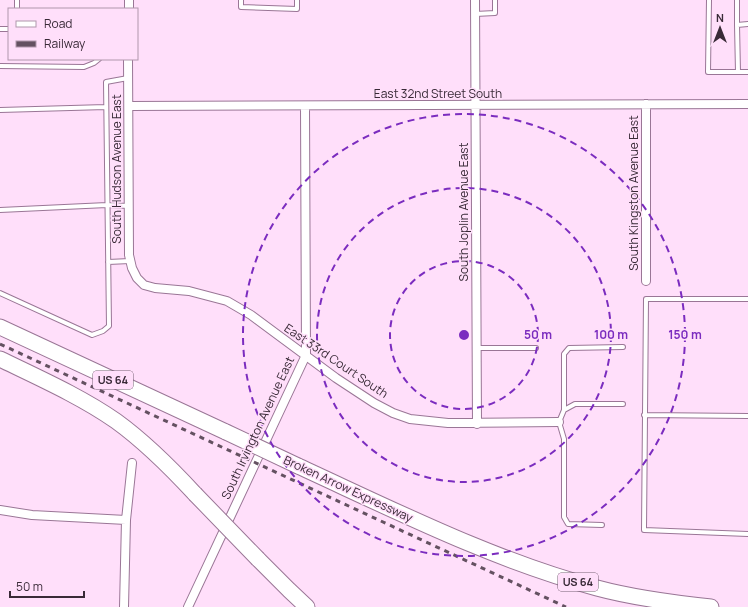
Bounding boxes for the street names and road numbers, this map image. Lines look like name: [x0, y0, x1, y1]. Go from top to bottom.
street label: East 32nd Street South: [374, 85, 502, 102]
street label: South Hudson Avenue East: [108, 94, 125, 244]
street label: South Kingston Avenue East: [625, 115, 642, 271]
street label: South Joplin Avenue East: [455, 142, 472, 281]
street label: East 33rd Court South: [281, 319, 392, 402]
street label: South Irvington Avenue East: [217, 354, 298, 502]
road number: US 64: [93, 371, 133, 389]
street label: Broken Arrow Expressway: [281, 451, 416, 526]
road number: US 64: [558, 573, 598, 591]

